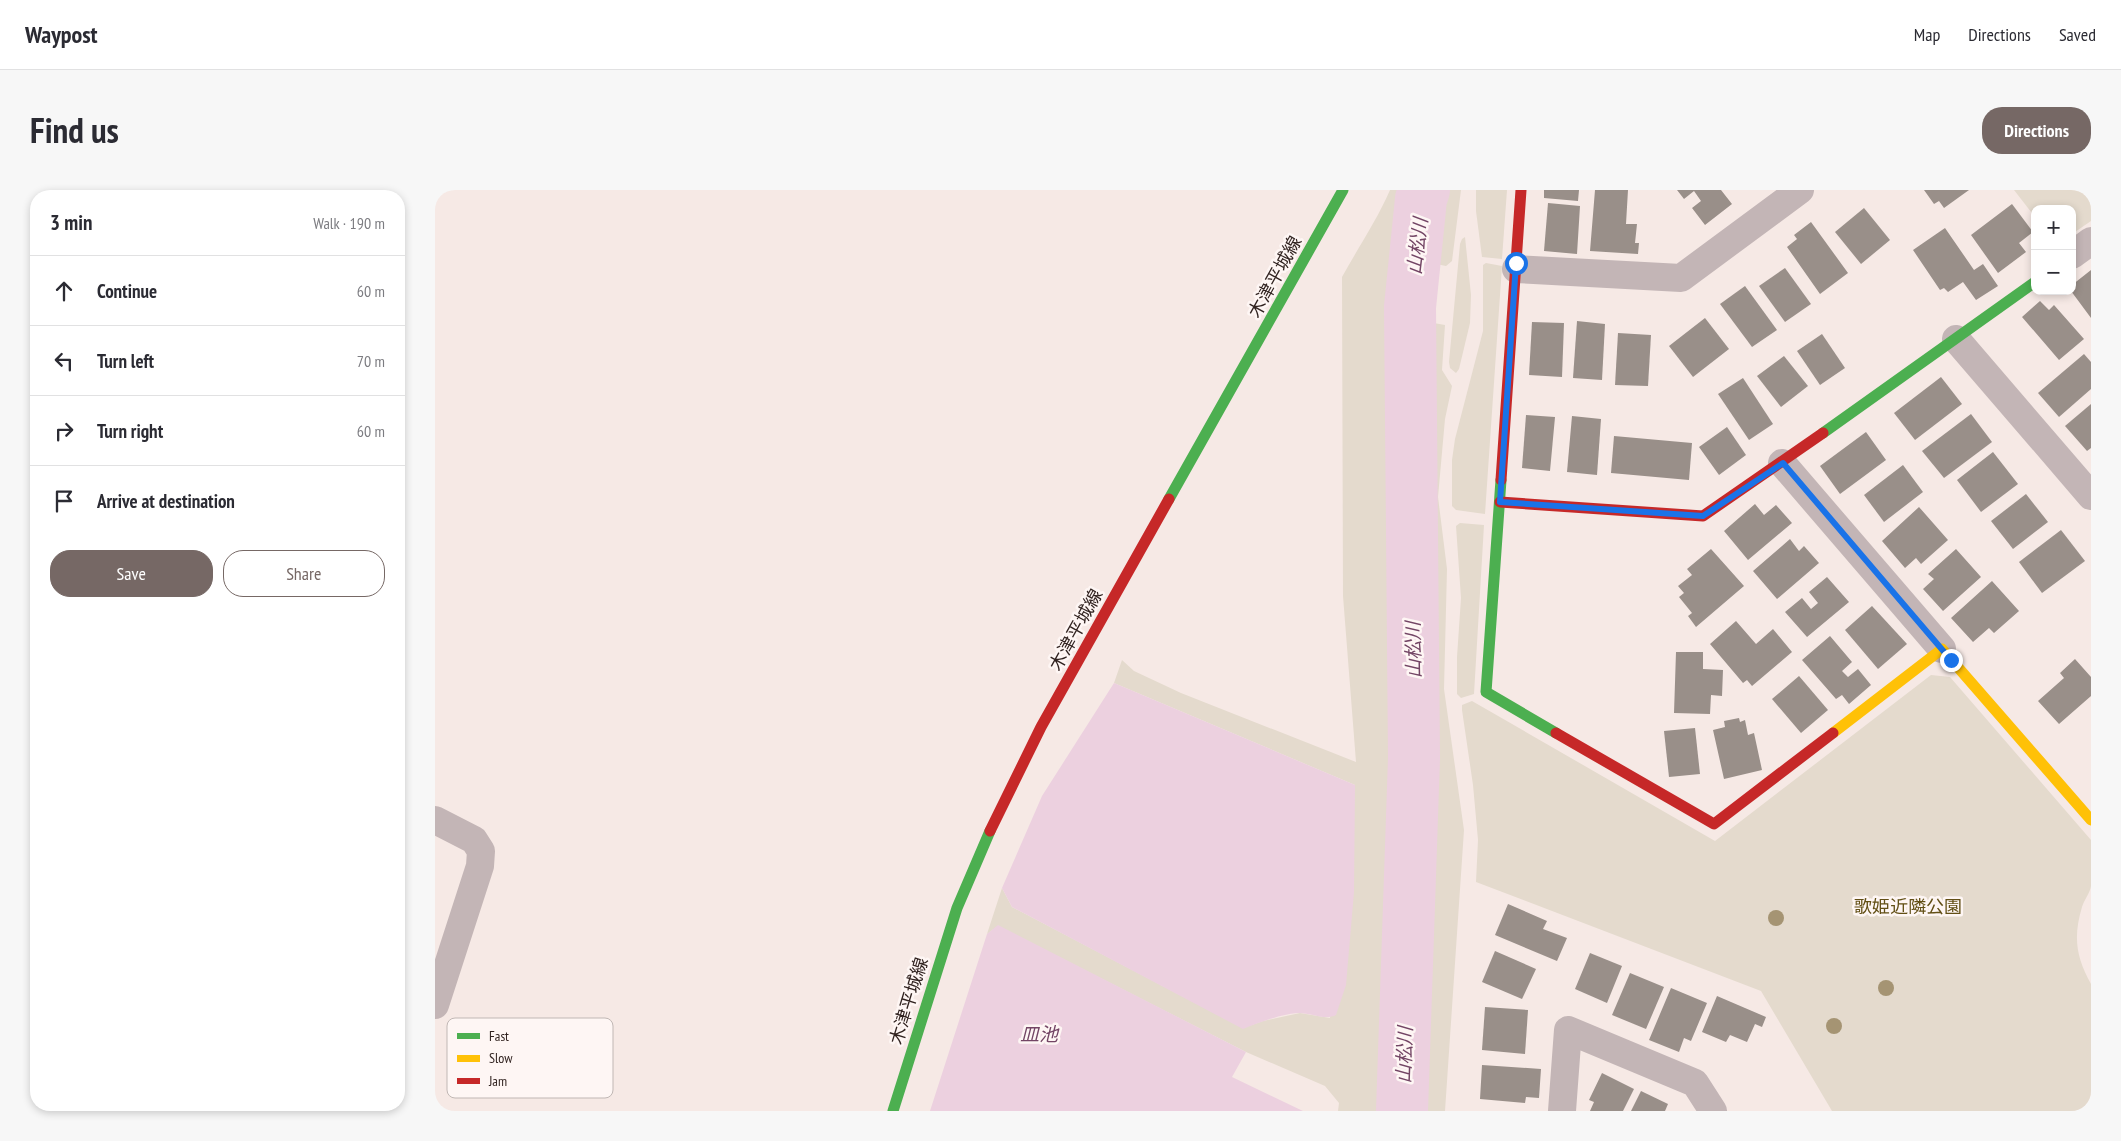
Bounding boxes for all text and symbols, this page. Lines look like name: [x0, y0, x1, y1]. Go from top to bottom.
text: Waypost: [25, 19, 98, 50]
text: Map: [1914, 23, 1940, 46]
text: Directions: [1968, 23, 2031, 46]
text: Saved: [2059, 23, 2096, 46]
text: Find us: [30, 107, 119, 153]
button: Directions: [1982, 107, 2091, 154]
map controls: [2031, 205, 2076, 295]
button: +: [2031, 205, 2076, 250]
text: 3 min: [50, 209, 92, 236]
text: Walk · 190 m: [313, 213, 385, 233]
water label: 山松川: [1402, 214, 1433, 276]
street label: 木津平城線: [1243, 232, 1306, 322]
button: −: [2031, 250, 2076, 295]
route start: [1505, 252, 1528, 275]
icon: ahead: [50, 277, 78, 305]
text: Continue: [97, 279, 157, 303]
text: 60 m: [357, 281, 385, 301]
icon: left: [50, 347, 78, 375]
text: Turn left: [97, 349, 154, 373]
text: 70 m: [357, 351, 385, 371]
icon: right: [50, 417, 78, 445]
text: Turn right: [97, 419, 163, 443]
text: 60 m: [357, 421, 385, 441]
icon: arrive: [50, 487, 78, 515]
text: Arrive at destination: [97, 489, 235, 513]
button: Save: [50, 550, 213, 597]
button: Share: [223, 550, 385, 597]
street label: 木津平城線: [1044, 585, 1107, 675]
water label: 山松川: [1400, 619, 1425, 679]
route end: [1940, 649, 1963, 672]
park label: 歌姫近隣公園: [1854, 895, 1962, 918]
street label: 木津平城線: [884, 954, 933, 1047]
legend: [447, 1018, 613, 1098]
water label: 皿池: [1020, 1022, 1060, 1046]
water label: 山松川: [1391, 1024, 1417, 1084]
text: Fast: [489, 1027, 509, 1045]
text: Slow: [489, 1049, 513, 1067]
text: Jam: [488, 1072, 507, 1090]

